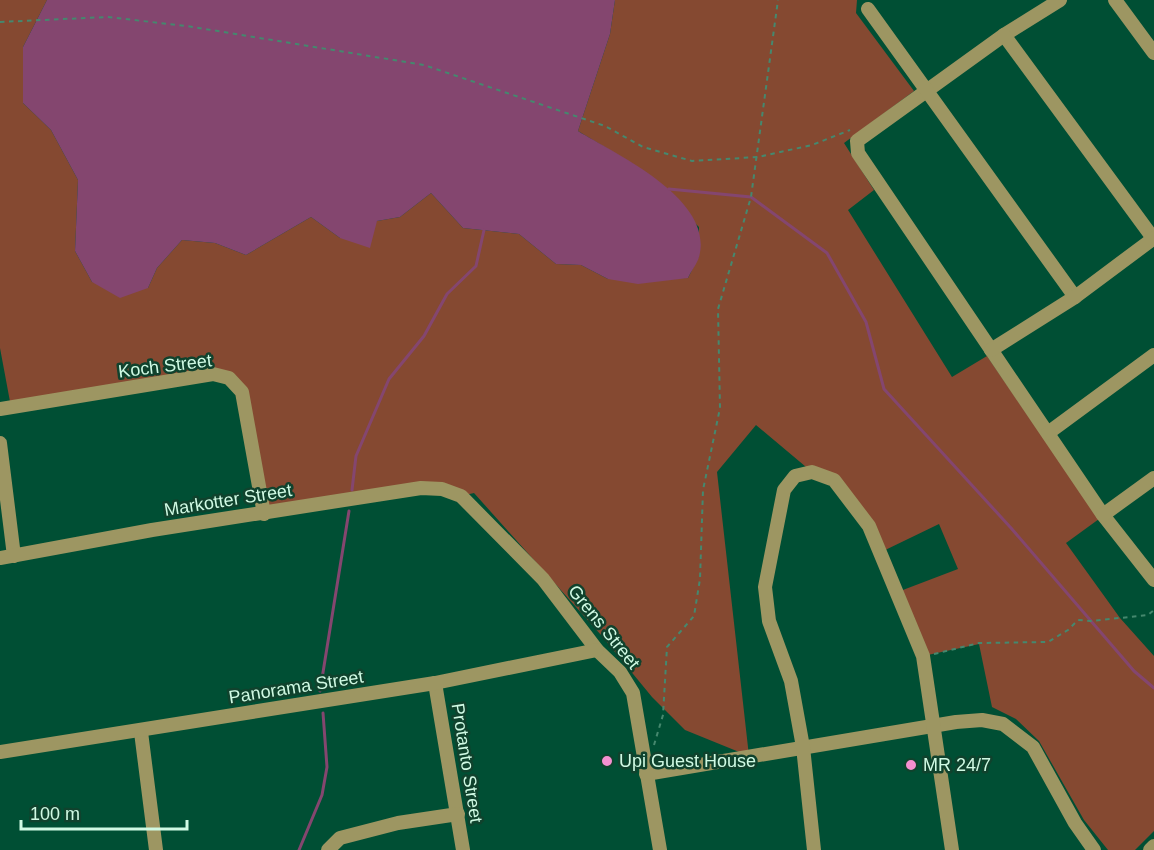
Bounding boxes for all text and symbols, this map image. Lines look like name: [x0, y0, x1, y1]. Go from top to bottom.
street label: Koch Street: [117, 350, 213, 382]
street label: Markotter Street: [163, 480, 293, 520]
street label: Grens Street: [564, 581, 644, 673]
street label: Panorama Street: [227, 666, 365, 708]
street label: Protanto Street: [448, 702, 486, 824]
place label: Upi Guest House: [619, 751, 756, 771]
marker: Upi Guest House: [600, 754, 614, 768]
place label: MR 24/7: [923, 755, 991, 775]
marker: MR 24/7: [904, 758, 918, 772]
scale bar: [21, 793, 188, 831]
text: 100 m: [30, 804, 80, 824]

